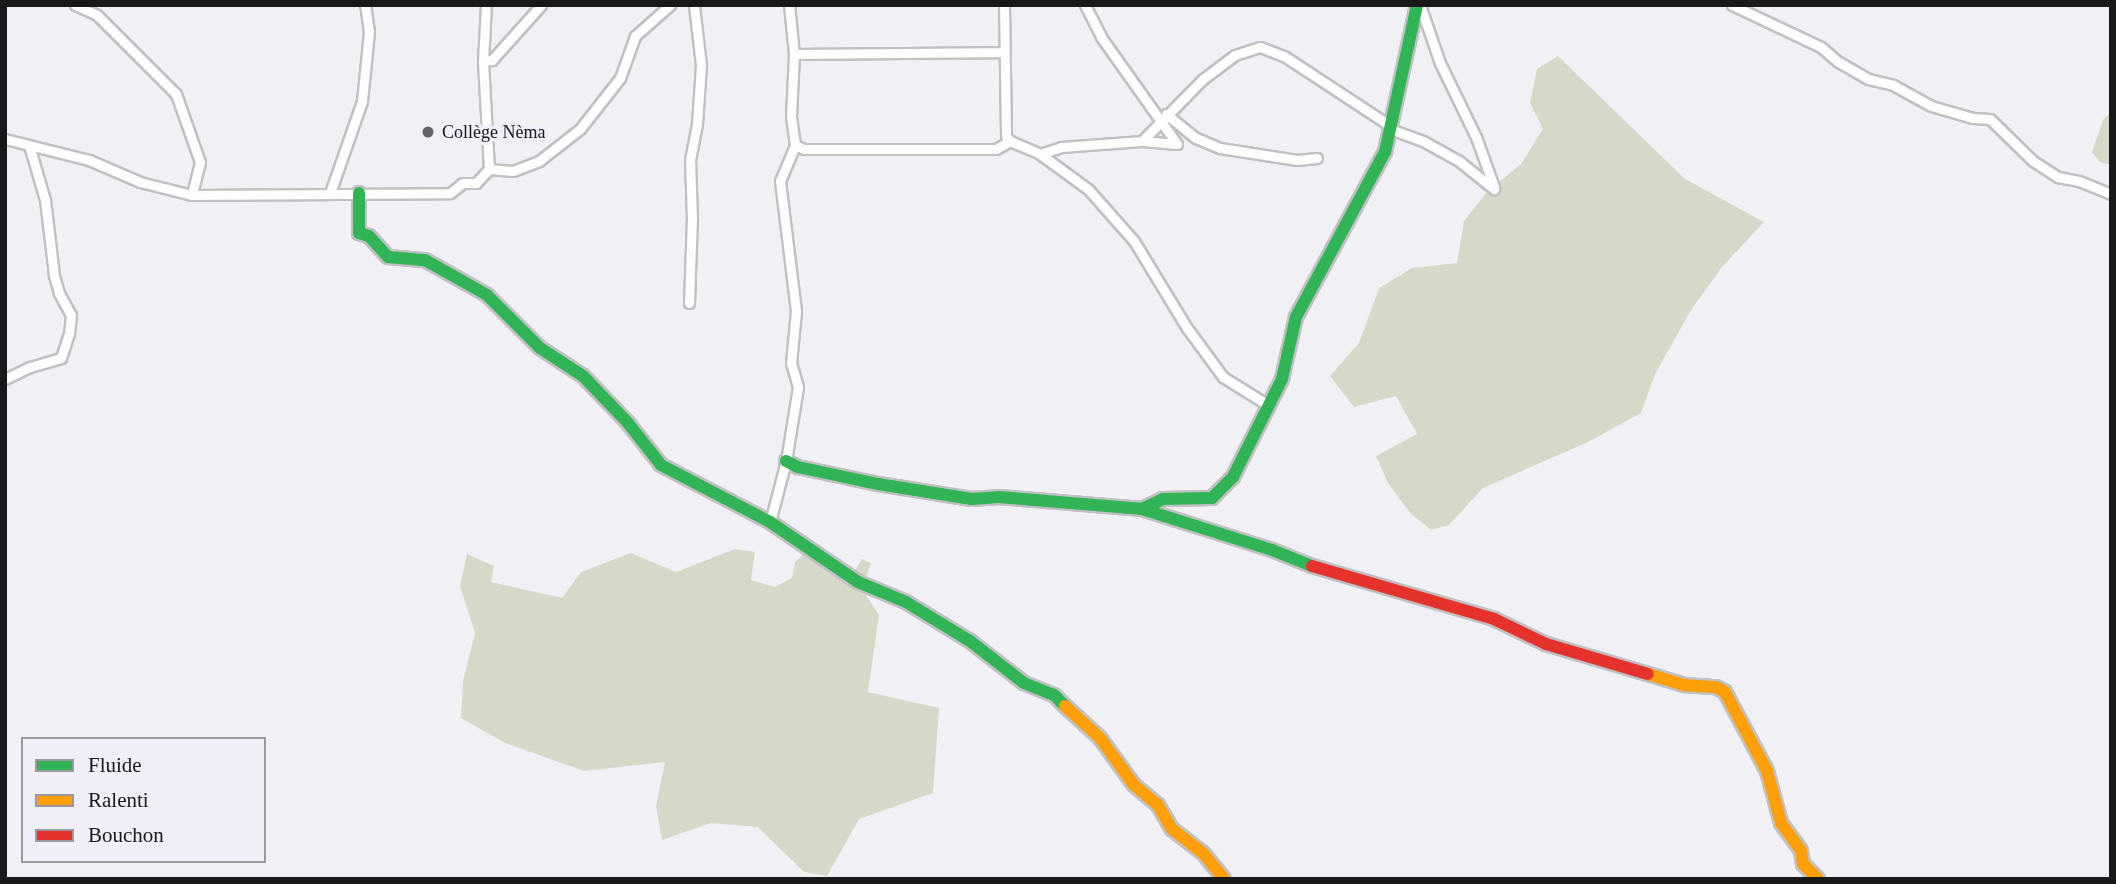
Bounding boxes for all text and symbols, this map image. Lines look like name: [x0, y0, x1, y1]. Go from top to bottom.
place label: Collège Nèma: [442, 121, 545, 143]
marker: Collège Nèma: [420, 124, 436, 140]
legend: [21, 737, 266, 863]
text: Fluide: [88, 753, 142, 777]
text: Ralenti: [88, 788, 149, 812]
text: Bouchon: [88, 823, 164, 847]

